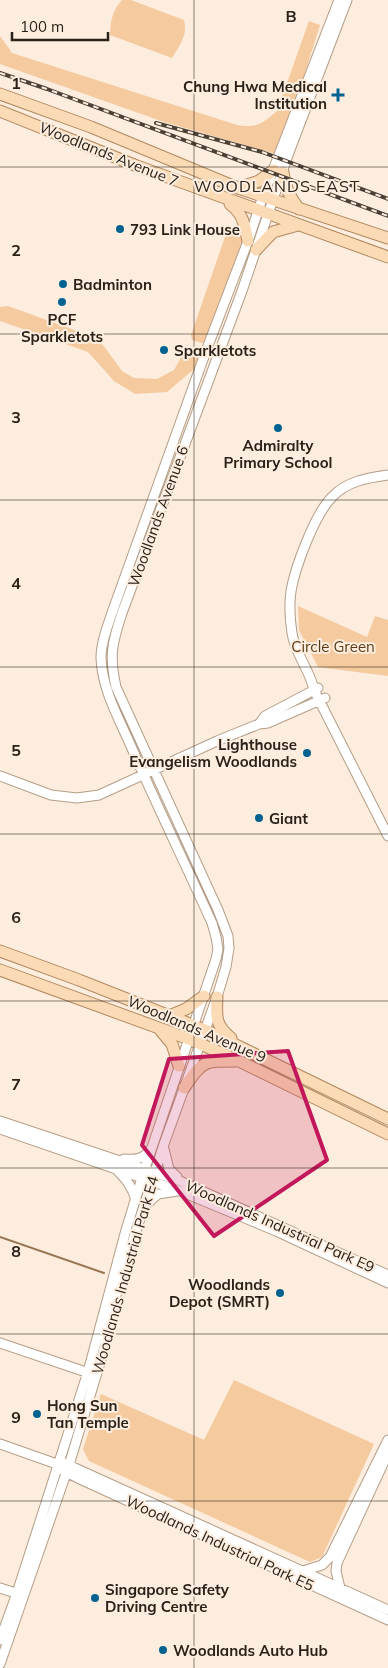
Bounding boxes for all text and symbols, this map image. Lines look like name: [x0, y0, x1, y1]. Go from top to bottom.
text: B: [285, 6, 297, 26]
scale bar: [12, 10, 109, 42]
text: 100 m: [20, 17, 64, 36]
text: 1: [11, 73, 21, 93]
place label: Chung Hwa Medical Institution: [183, 77, 327, 113]
marker: Chung Hwa Medical Institution: [331, 88, 345, 102]
street label: Woodlands Avenue 7: [36, 117, 182, 191]
district label: WOODLANDS EAST: [194, 176, 360, 196]
place label: 793 Link House: [130, 220, 240, 239]
marker: 793 Link House: [114, 223, 126, 235]
text: 2: [11, 240, 21, 260]
place label: Badminton: [73, 275, 152, 294]
marker: Badminton: [57, 278, 69, 290]
marker: PCF Sparkletots: [56, 296, 68, 308]
place label: PCF Sparkletots: [21, 310, 103, 346]
place label: Sparkletots: [174, 341, 256, 360]
marker: Sparkletots: [158, 344, 170, 356]
text: 3: [11, 407, 21, 427]
marker: Admiralty Primary School: [272, 422, 284, 434]
place label: Admiralty Primary School: [224, 436, 333, 472]
street label: Woodlands Avenue 6: [124, 443, 192, 589]
text: 4: [11, 573, 21, 593]
park label: Circle Green: [291, 637, 375, 656]
place label: Lighthouse Evangelism Woodlands: [129, 735, 297, 771]
text: 5: [11, 740, 21, 760]
marker: Lighthouse Evangelism Woodlands: [301, 747, 313, 759]
place label: Giant: [269, 809, 308, 828]
marker: Giant: [253, 812, 265, 824]
text: 6: [11, 907, 21, 927]
street label: Woodlands Avenue 9: [125, 991, 269, 1067]
text: 7: [11, 1074, 21, 1094]
street label: Woodlands Industrial Park E4: [88, 1174, 162, 1376]
street label: Woodlands Industrial Park E9: [182, 1176, 378, 1276]
text: 8: [11, 1241, 21, 1261]
place label: Woodlands Depot (SMRT): [169, 1275, 270, 1311]
marker: Woodlands Depot (SMRT): [274, 1287, 286, 1299]
place label: Hong Sun Tan Temple: [47, 1396, 129, 1432]
text: 9: [11, 1407, 21, 1427]
marker: Hong Sun Tan Temple: [31, 1408, 43, 1420]
street label: Woodlands Industrial Park E5: [123, 1491, 317, 1595]
place label: Singapore Safety Driving Centre: [105, 1580, 230, 1616]
marker: Singapore Safety Driving Centre: [89, 1592, 101, 1604]
place label: Woodlands Auto Hub: [173, 1641, 328, 1660]
marker: Woodlands Auto Hub: [157, 1644, 169, 1656]

